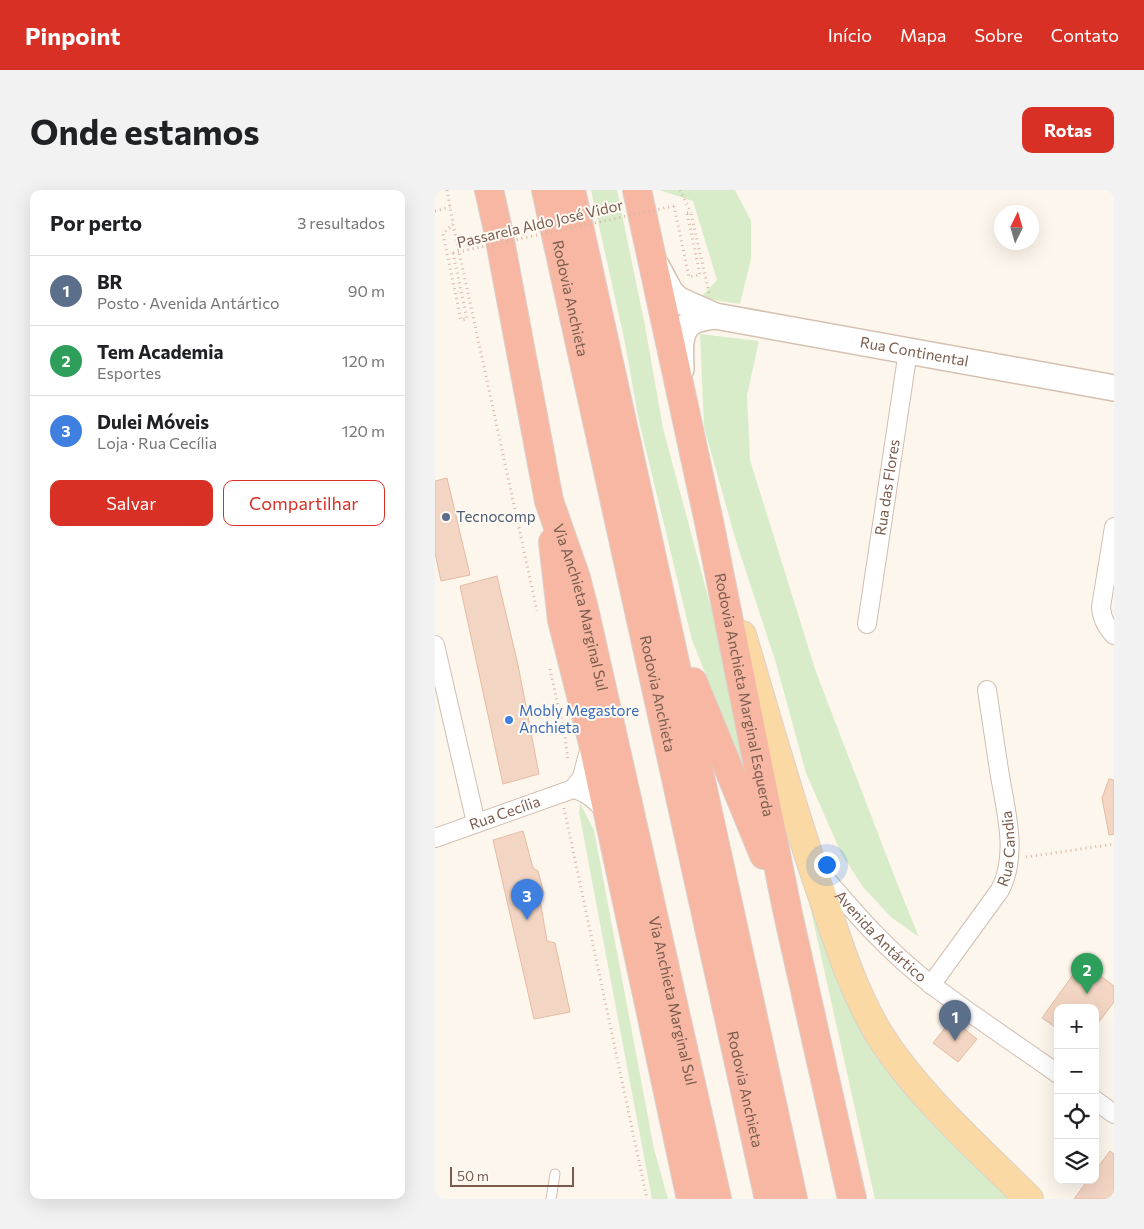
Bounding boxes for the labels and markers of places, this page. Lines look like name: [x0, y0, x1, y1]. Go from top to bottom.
place label: Tecnocomp: [456, 507, 536, 525]
marker: Tecnocomp: [440, 511, 452, 523]
place label: Mobly Megastore Anchieta: [519, 701, 639, 736]
marker: Mobly Megastore Anchieta: [503, 714, 515, 726]
pin: 3: [511, 879, 543, 920]
pin: 2: [1071, 953, 1103, 994]
pin: 1: [939, 1000, 971, 1041]

